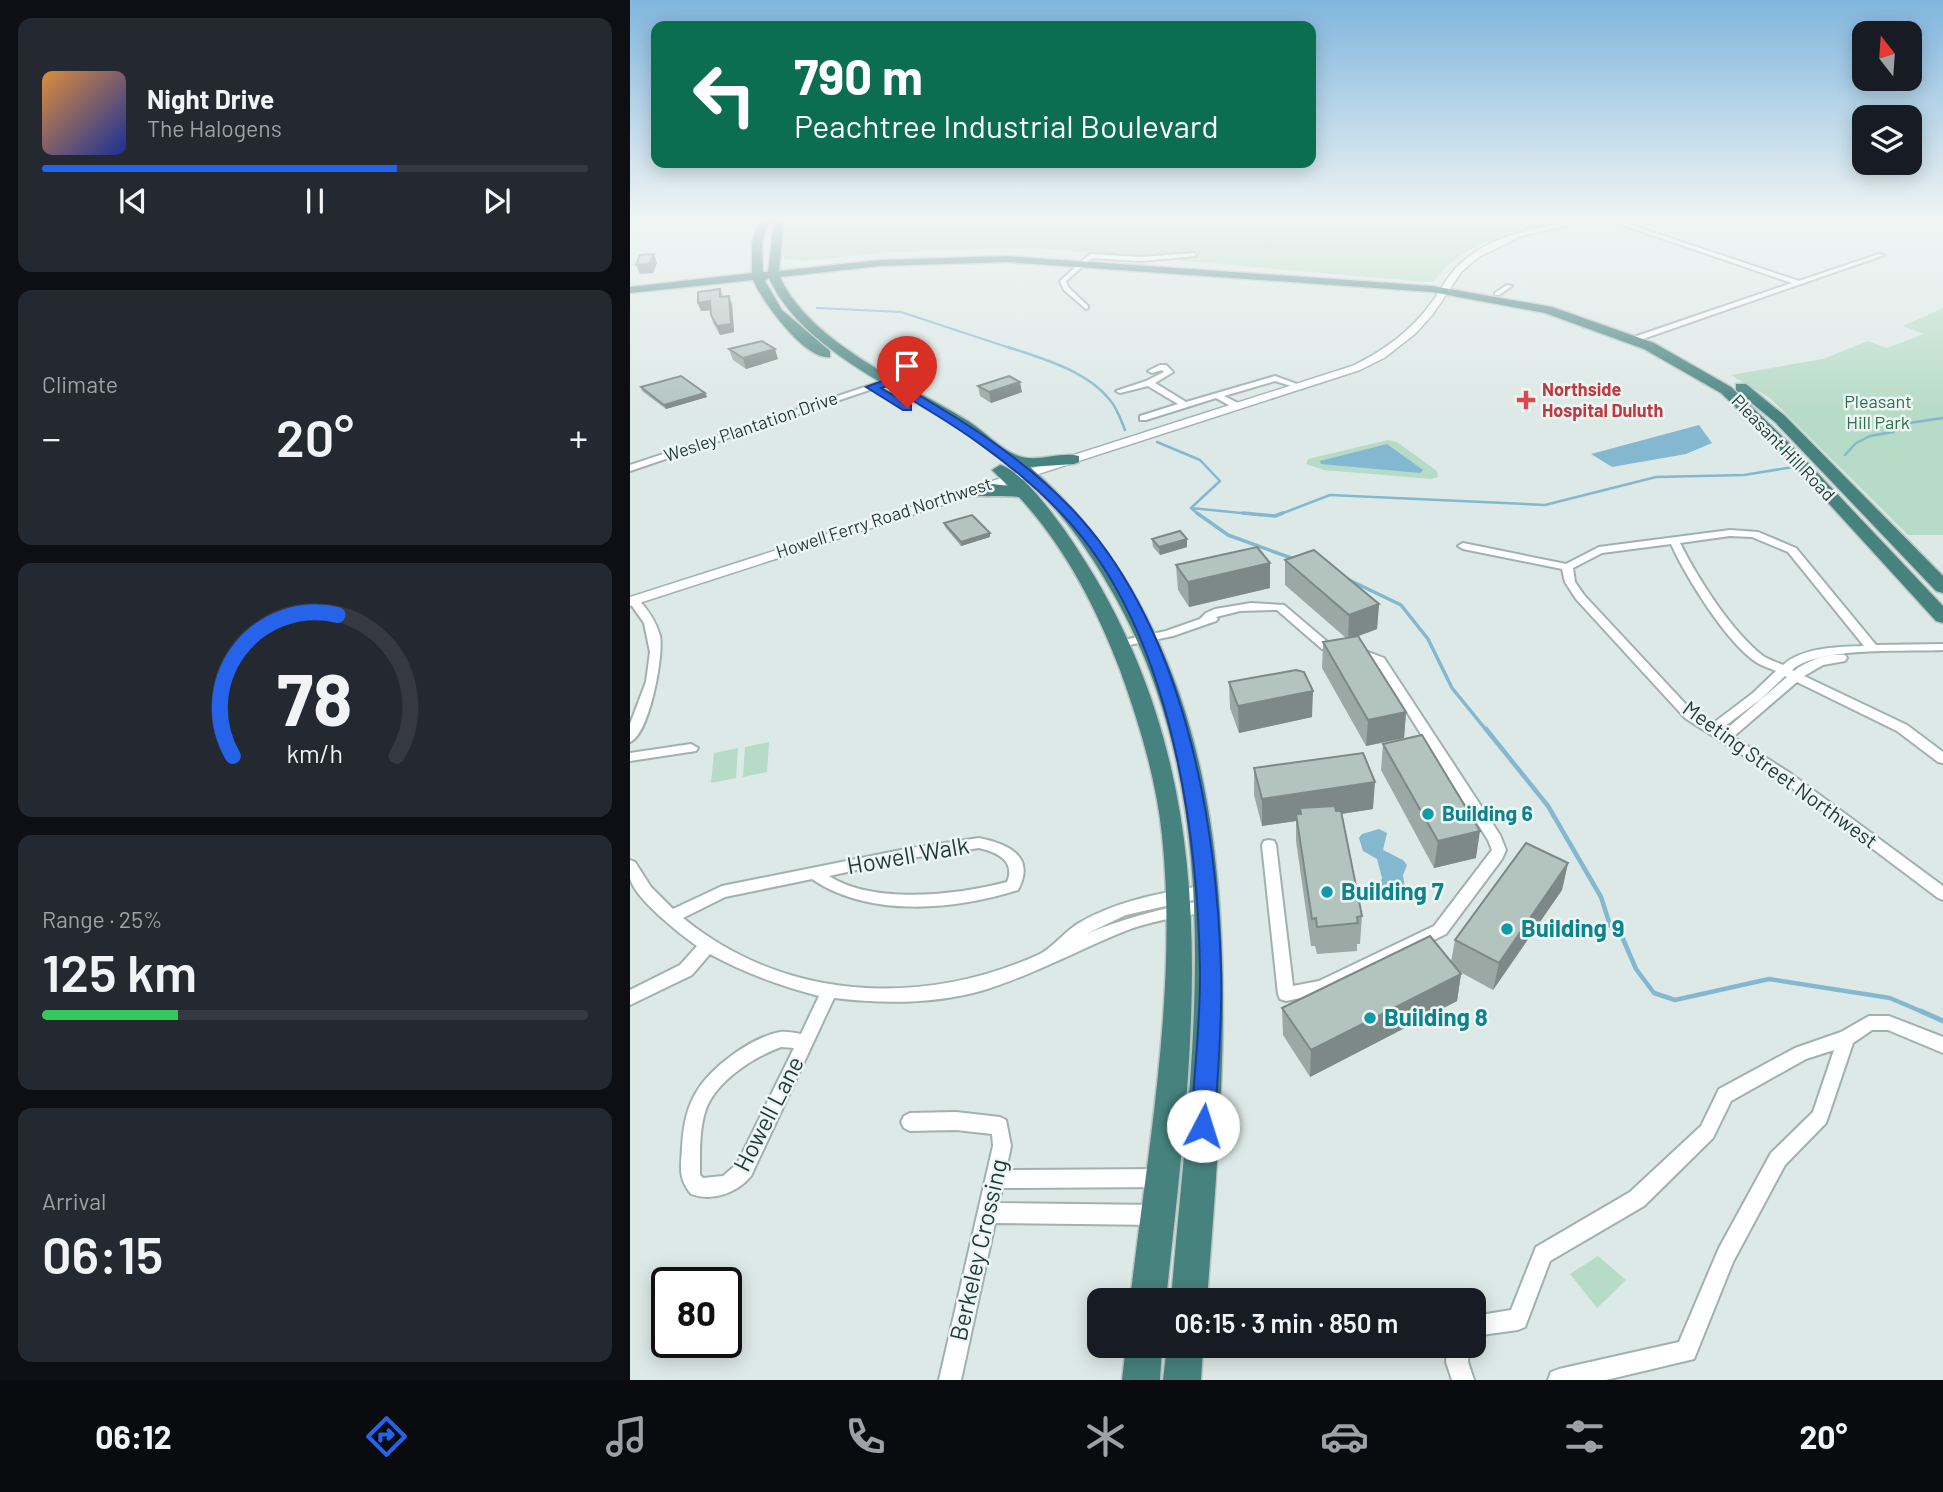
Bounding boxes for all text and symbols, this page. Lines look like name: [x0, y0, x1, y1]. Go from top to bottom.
north arrow: [1852, 21, 1922, 91]
map controls: [1852, 21, 1922, 175]
text: 790 m: [794, 46, 923, 105]
icon: left: [679, 49, 770, 140]
text: Night Drive: [147, 83, 274, 114]
button: layers: [1852, 105, 1922, 175]
text: Peachtree Industrial Boulevard: [794, 106, 1219, 144]
text: The Halogens: [147, 114, 282, 142]
icon: previous: [114, 182, 152, 220]
icon: pause: [296, 182, 334, 220]
icon: next: [478, 182, 516, 220]
pin: [877, 336, 937, 408]
icon: arrive: [888, 347, 926, 385]
text: Climate: [42, 370, 118, 398]
place label: Northside Hospital Duluth: [1542, 378, 1663, 421]
street label: Wesley Plantation Drive: [661, 386, 840, 466]
marker: Northside Hospital Duluth: [1516, 390, 1536, 410]
street label: Pleasant Hill Road: [1727, 390, 1840, 505]
park label: Pleasant Hill Park: [1844, 390, 1912, 433]
text: 20°: [276, 405, 354, 467]
text: −: [42, 414, 61, 460]
text: +: [569, 414, 588, 460]
street label: Howell Ferry Road Northwest: [773, 472, 994, 562]
text: 78: [277, 653, 353, 741]
street label: Meeting Street Northwest: [1679, 695, 1883, 853]
text: km/h: [287, 738, 343, 768]
place label: Building 6: [1442, 800, 1533, 825]
marker: Building 6: [1420, 806, 1436, 822]
street label: Howell Walk: [844, 830, 971, 880]
place label: Building 7: [1341, 876, 1444, 905]
marker: Building 7: [1319, 884, 1335, 900]
text: Range · 25%: [42, 905, 162, 933]
place label: Building 9: [1521, 913, 1625, 942]
marker: Building 9: [1499, 921, 1515, 937]
text: 125 km: [42, 940, 197, 1002]
place label: Building 8: [1384, 1002, 1488, 1031]
marker: Building 8: [1362, 1010, 1378, 1026]
street label: Howell Lane: [726, 1051, 809, 1176]
position arrow: [1166, 1089, 1240, 1163]
street label: Berkeley Crossing: [943, 1156, 1013, 1343]
text: Arrival: [42, 1187, 106, 1215]
text: 06:15: [42, 1222, 163, 1284]
speed limit sign: 80: [651, 1267, 742, 1358]
text: 06:15 · 3 min · 850 m: [1175, 1307, 1398, 1338]
icon: directions: [362, 1412, 411, 1461]
icon: music: [602, 1412, 651, 1461]
icon: phone: [841, 1412, 890, 1461]
icon: climate: [1081, 1412, 1130, 1461]
icon: car: [1320, 1412, 1369, 1461]
icon: filters: [1560, 1412, 1609, 1461]
text: 06:12: [95, 1417, 172, 1455]
text: 20°: [1799, 1417, 1848, 1455]

